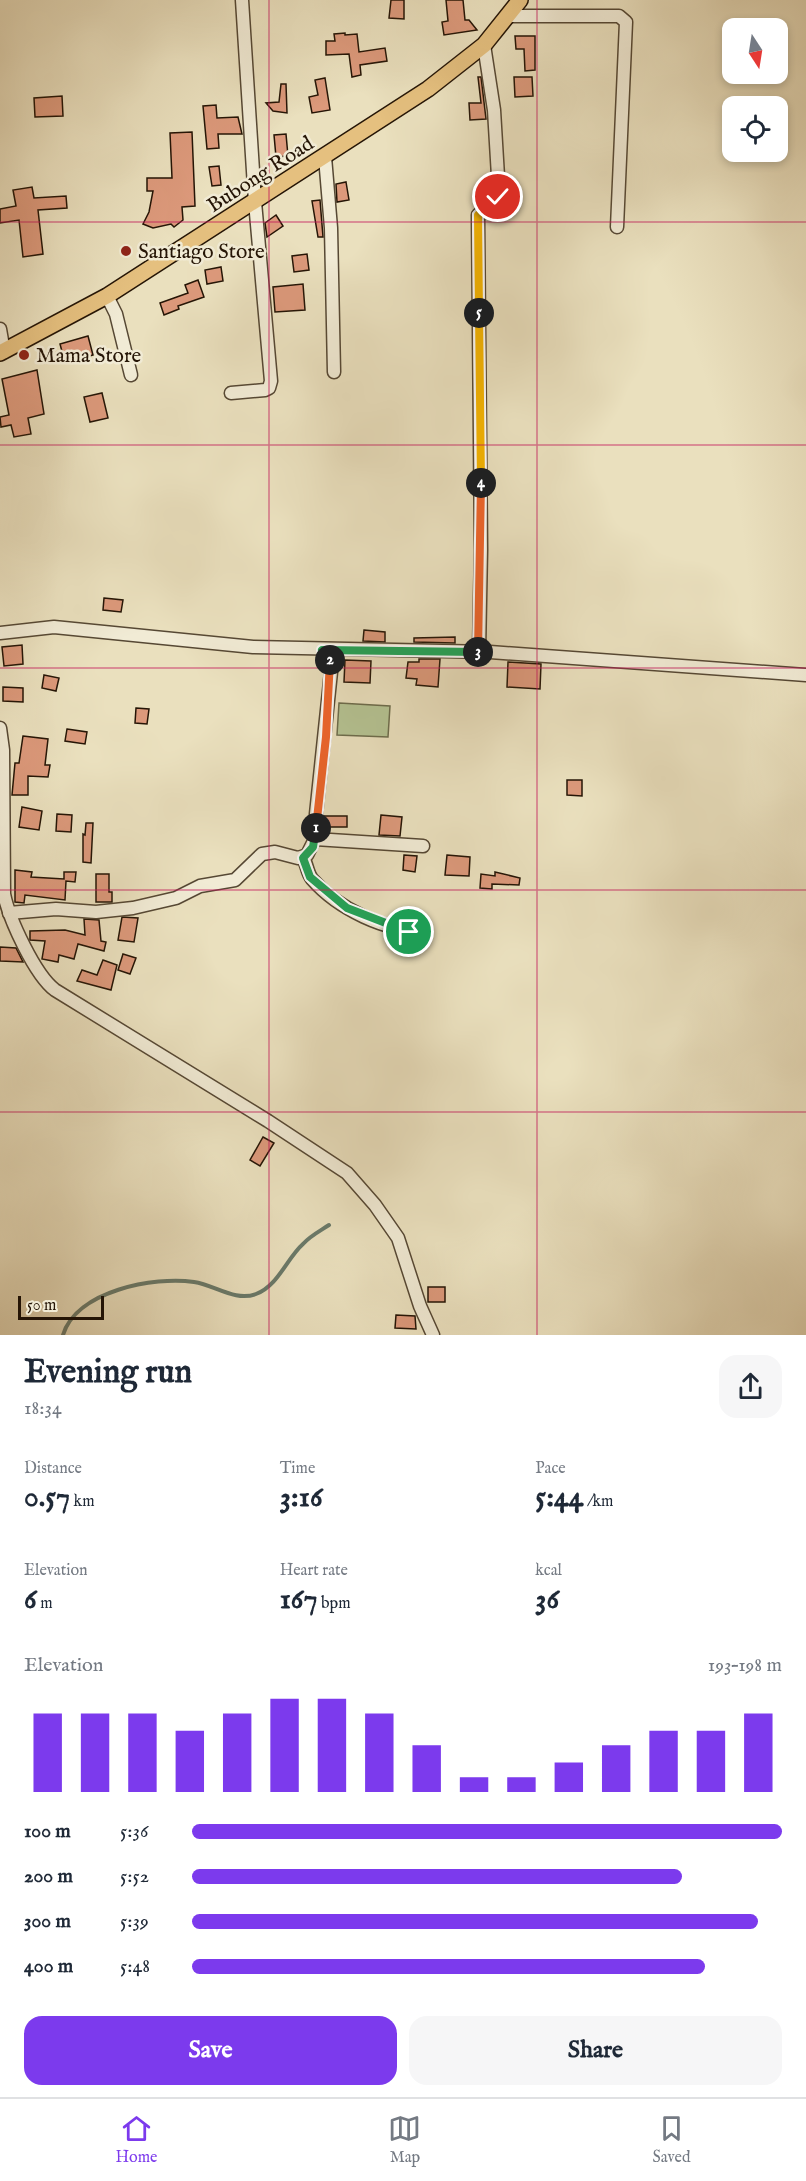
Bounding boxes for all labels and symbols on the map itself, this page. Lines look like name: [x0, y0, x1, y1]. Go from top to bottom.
north arrow: [722, 18, 788, 84]
street label: Bubong Road: [202, 130, 320, 220]
pin: [472, 171, 523, 222]
place label: Santiago Store: [138, 239, 265, 266]
marker: Santiago Store: [119, 244, 133, 258]
pin: 5: [464, 298, 494, 328]
place label: Mama Store: [36, 343, 142, 370]
marker: Mama Store: [17, 348, 31, 362]
pin: 4: [466, 468, 496, 498]
pin: 3: [463, 637, 493, 667]
pin: 2: [315, 645, 345, 675]
pin: 1: [301, 813, 331, 843]
pin: [383, 906, 434, 957]
scale bar: [18, 1293, 104, 1320]

